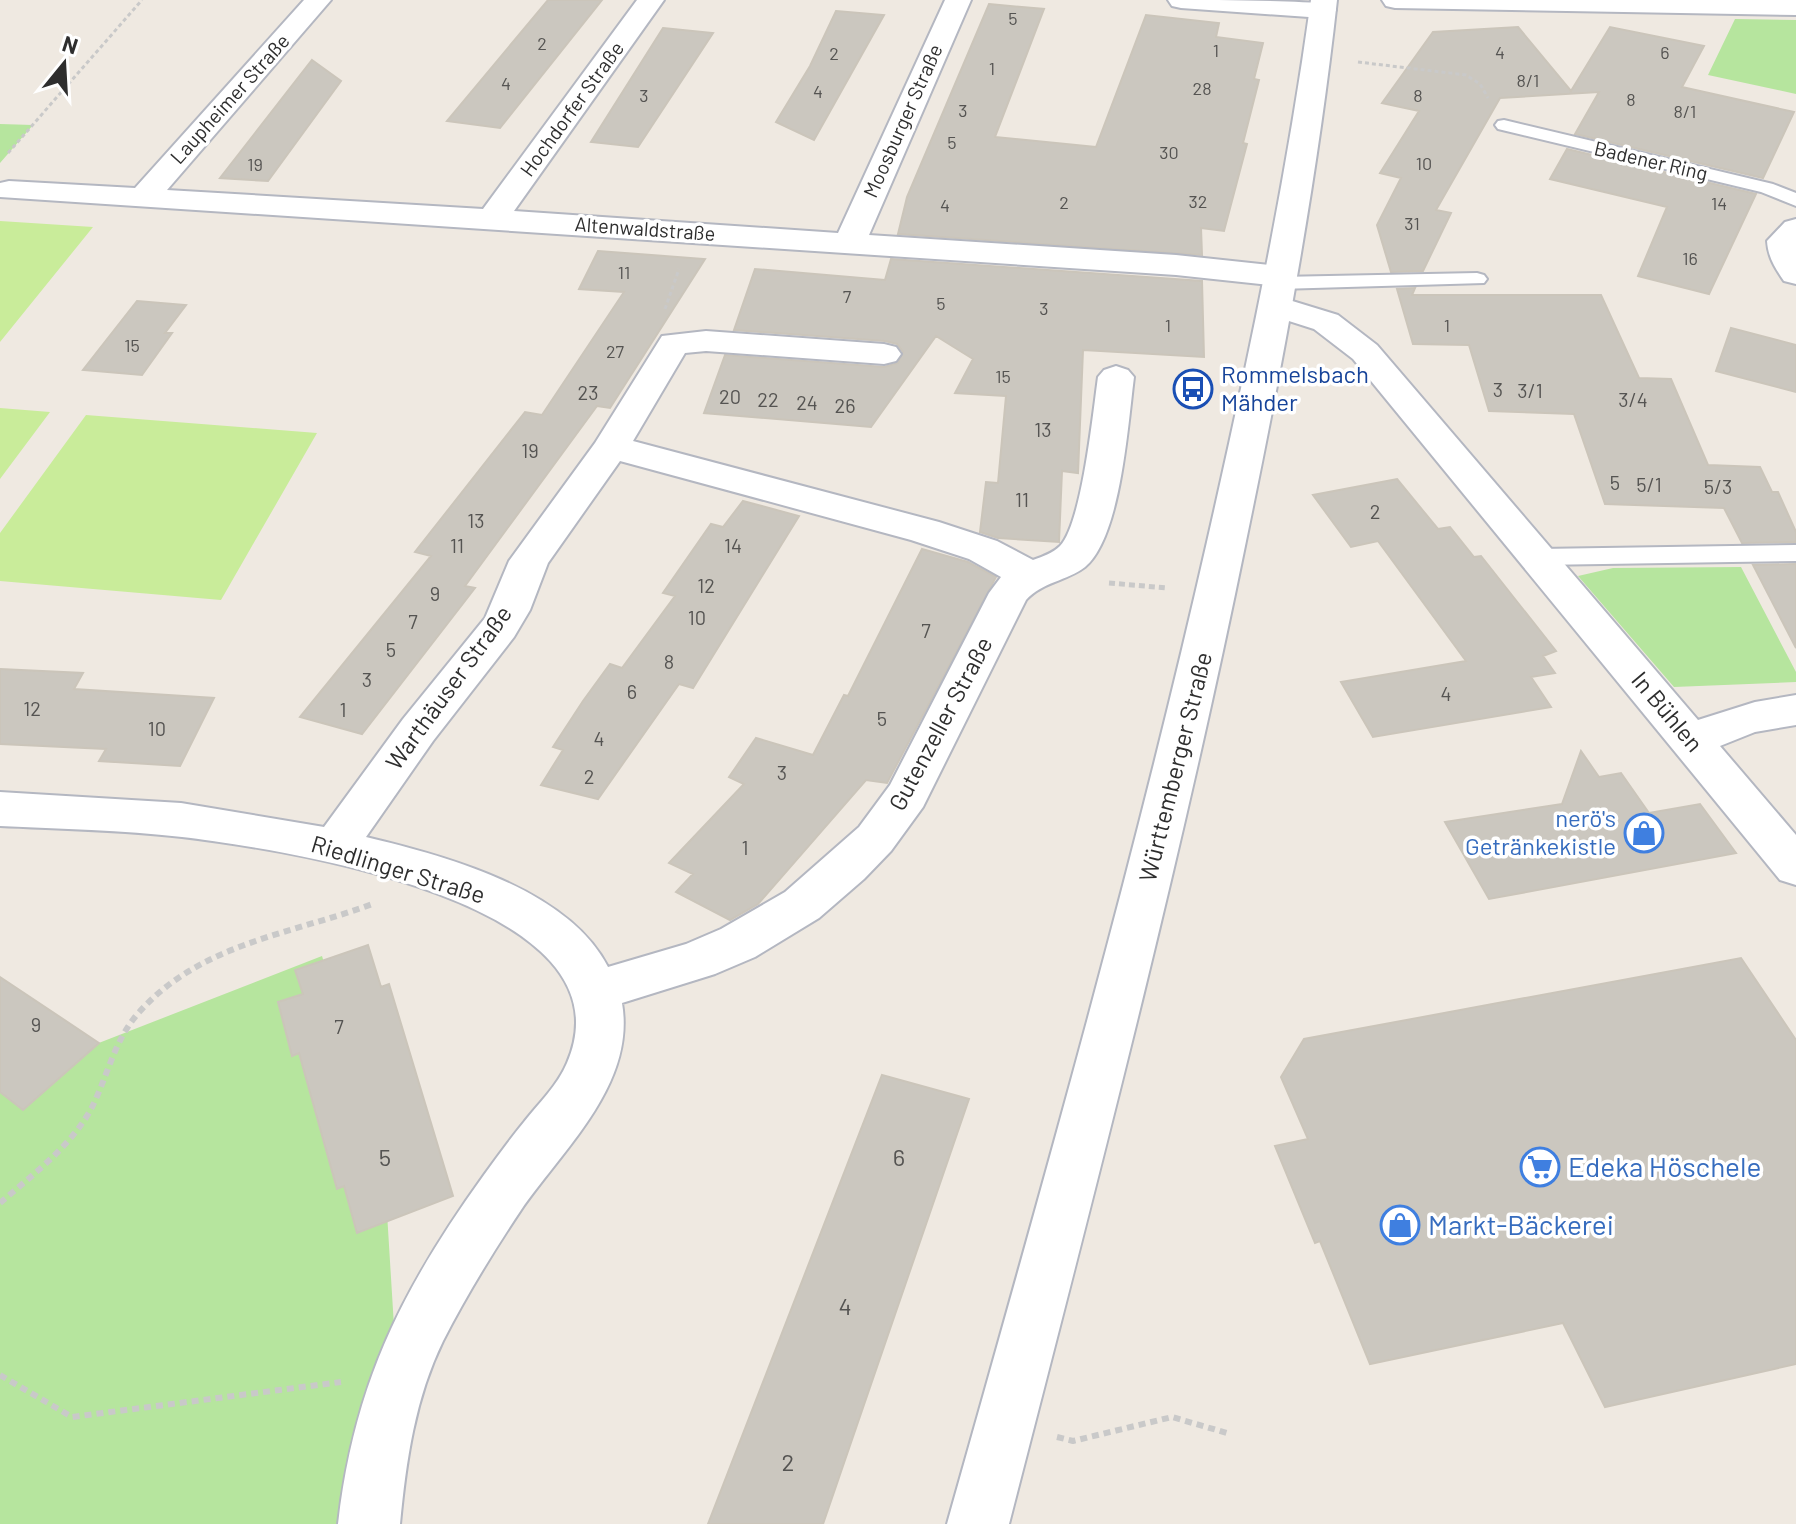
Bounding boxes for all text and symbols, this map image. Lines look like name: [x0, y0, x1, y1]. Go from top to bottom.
house number: 5: [1008, 7, 1018, 29]
north arrow: [24, 24, 104, 104]
text: N: [60, 29, 81, 59]
street label: Laupheimer Straße: [165, 29, 294, 168]
house number: 2: [537, 32, 547, 54]
street label: Hochdorfer Straße: [514, 36, 628, 180]
house number: 1: [1213, 39, 1219, 61]
street label: Moosburger Straße: [858, 40, 947, 201]
house number: 4: [1495, 41, 1505, 63]
house number: 6: [1660, 41, 1670, 63]
house number: 2: [829, 42, 839, 64]
house number: 1: [989, 57, 995, 79]
house number: 8/1: [1517, 69, 1539, 91]
house number: 4: [501, 72, 511, 94]
house number: 28: [1192, 77, 1212, 99]
house number: 4: [813, 80, 823, 102]
house number: 3: [639, 84, 649, 106]
house number: 8: [1413, 84, 1423, 106]
house number: 8: [1626, 88, 1636, 110]
house number: 3: [958, 99, 968, 121]
house number: 8/1: [1674, 100, 1696, 122]
house number: 5: [947, 131, 957, 153]
street label: Badener Ring: [1592, 135, 1710, 185]
house number: 30: [1159, 141, 1179, 163]
house number: 10: [1416, 152, 1432, 174]
house number: 19: [247, 153, 263, 175]
house number: 32: [1189, 190, 1207, 212]
house number: 2: [1059, 191, 1069, 213]
house number: 14: [1711, 192, 1727, 214]
house number: 4: [940, 194, 950, 216]
street label: Altenwaldstraße: [574, 211, 716, 245]
house number: 31: [1404, 212, 1420, 234]
house number: 16: [1682, 247, 1698, 269]
house number: 11: [618, 261, 630, 283]
house number: 7: [843, 285, 852, 307]
house number: 5: [936, 292, 946, 314]
house number: 3: [1039, 297, 1049, 319]
house number: 1: [1165, 314, 1171, 336]
house number: 1: [1444, 314, 1450, 336]
house number: 15: [124, 334, 140, 356]
house number: 27: [606, 340, 625, 362]
place label: Rommelsbach Mähder: [1221, 359, 1369, 416]
house number: 15: [995, 365, 1011, 387]
bus stop icon: Rommelsbach Mähder: [1172, 368, 1214, 410]
house number: 3: [1493, 377, 1503, 401]
house number: 3/1: [1517, 378, 1543, 402]
house number: 23: [578, 380, 598, 404]
house number: 20: [719, 384, 741, 408]
house number: 22: [757, 387, 779, 411]
house number: 3/4: [1618, 387, 1648, 411]
house number: 24: [796, 390, 818, 414]
house number: 26: [834, 393, 856, 417]
house number: 13: [1034, 417, 1052, 441]
house number: 19: [521, 438, 539, 462]
house number: 5: [1610, 470, 1620, 494]
house number: 5/1: [1636, 472, 1662, 496]
house number: 5/3: [1704, 474, 1732, 498]
house number: 11: [1015, 487, 1029, 511]
house number: 2: [1370, 499, 1380, 523]
house number: 13: [467, 508, 485, 532]
house number: 11: [450, 533, 464, 557]
house number: 14: [724, 533, 742, 557]
house number: 12: [697, 573, 715, 597]
house number: 9: [430, 581, 440, 605]
street label: Warthäuser Straße: [379, 599, 517, 775]
house number: 10: [688, 605, 706, 629]
house number: 7: [408, 609, 418, 633]
house number: 7: [921, 618, 931, 642]
street label: Gutenzeller Straße: [882, 632, 998, 815]
house number: 5: [386, 637, 396, 661]
house number: 8: [664, 649, 674, 673]
street label: Württemberger Straße: [1132, 649, 1217, 885]
street label: In Bühlen: [1626, 665, 1710, 757]
house number: 3: [362, 667, 372, 691]
house number: 6: [627, 679, 637, 703]
house number: 4: [1440, 681, 1452, 705]
house number: 12: [23, 696, 41, 720]
house number: 1: [340, 697, 347, 721]
house number: 5: [877, 706, 887, 730]
house number: 10: [148, 716, 166, 740]
house number: 4: [593, 726, 605, 750]
house number: 3: [777, 760, 787, 784]
house number: 2: [584, 764, 594, 788]
place label: nerö's Getränkekistle: [1465, 803, 1616, 860]
shop icon: nerö's Getränkekistle: [1623, 812, 1665, 854]
street label: Riedlinger Straße: [308, 828, 489, 909]
house number: 1: [742, 835, 749, 859]
house number: 9: [31, 1012, 41, 1036]
house number: 7: [334, 1014, 344, 1038]
house number: 5: [379, 1142, 391, 1171]
house number: 6: [893, 1142, 905, 1171]
supermarket icon: Edeka Höschele: [1519, 1146, 1561, 1188]
place label: Edeka Höschele: [1568, 1149, 1761, 1183]
shop icon: Markt-Bäckerei: [1379, 1204, 1421, 1246]
place label: Markt-Bäckerei: [1428, 1207, 1614, 1241]
house number: 4: [838, 1291, 852, 1320]
house number: 2: [782, 1447, 794, 1476]

